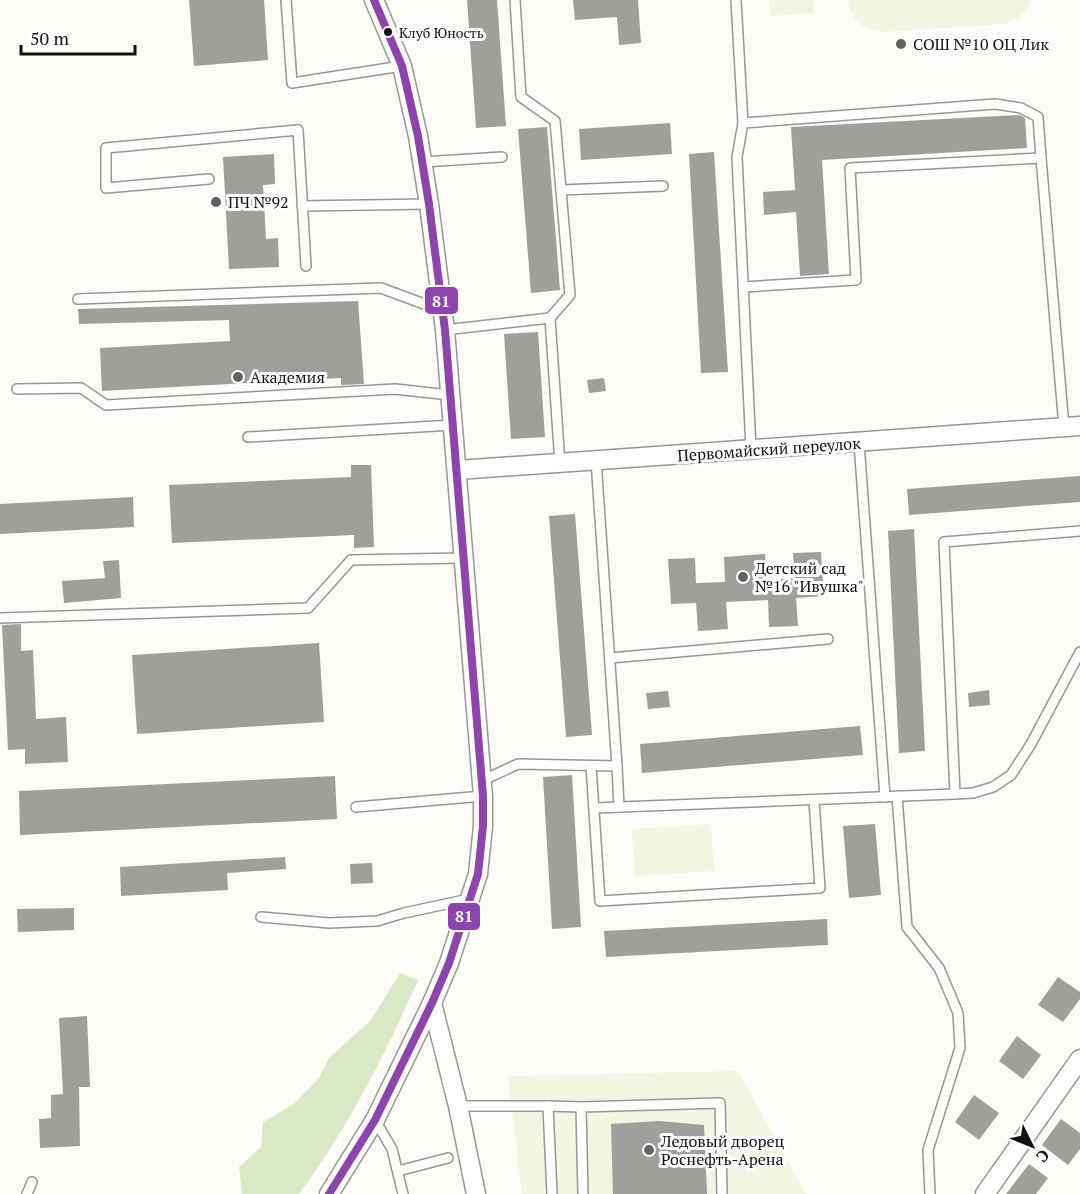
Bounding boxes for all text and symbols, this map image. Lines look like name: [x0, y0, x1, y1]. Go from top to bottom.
scale bar: [21, 18, 135, 56]
place label: Клуб Юность: [399, 23, 484, 42]
text: 50 m: [30, 26, 70, 50]
marker: Клуб Юность: [382, 26, 394, 38]
place label: СОШ №10 ОЦ Лик: [913, 33, 1049, 55]
marker: СОШ №10 ОЦ Лик: [894, 37, 908, 51]
place label: ПЧ №92: [228, 191, 289, 213]
marker: ПЧ №92: [209, 195, 223, 209]
line badge: 81: [424, 286, 459, 315]
text: 81: [432, 290, 450, 312]
place label: Академия: [250, 366, 325, 388]
marker: Академия: [231, 370, 245, 384]
street label: Первомайский переулок: [677, 432, 862, 466]
place label: Детский сад №16 "Ивушка": [755, 557, 864, 597]
marker: Детский сад №16 "Ивушка": [736, 570, 750, 584]
line badge: 81: [447, 902, 481, 931]
text: 81: [455, 905, 473, 927]
north arrow: [1002, 1116, 1062, 1176]
place label: Ледовый дворец Роснефть-Арена: [660, 1130, 785, 1170]
marker: Ледовый дворец Роснефть-Арена: [642, 1143, 656, 1157]
text: С: [1031, 1145, 1055, 1168]

